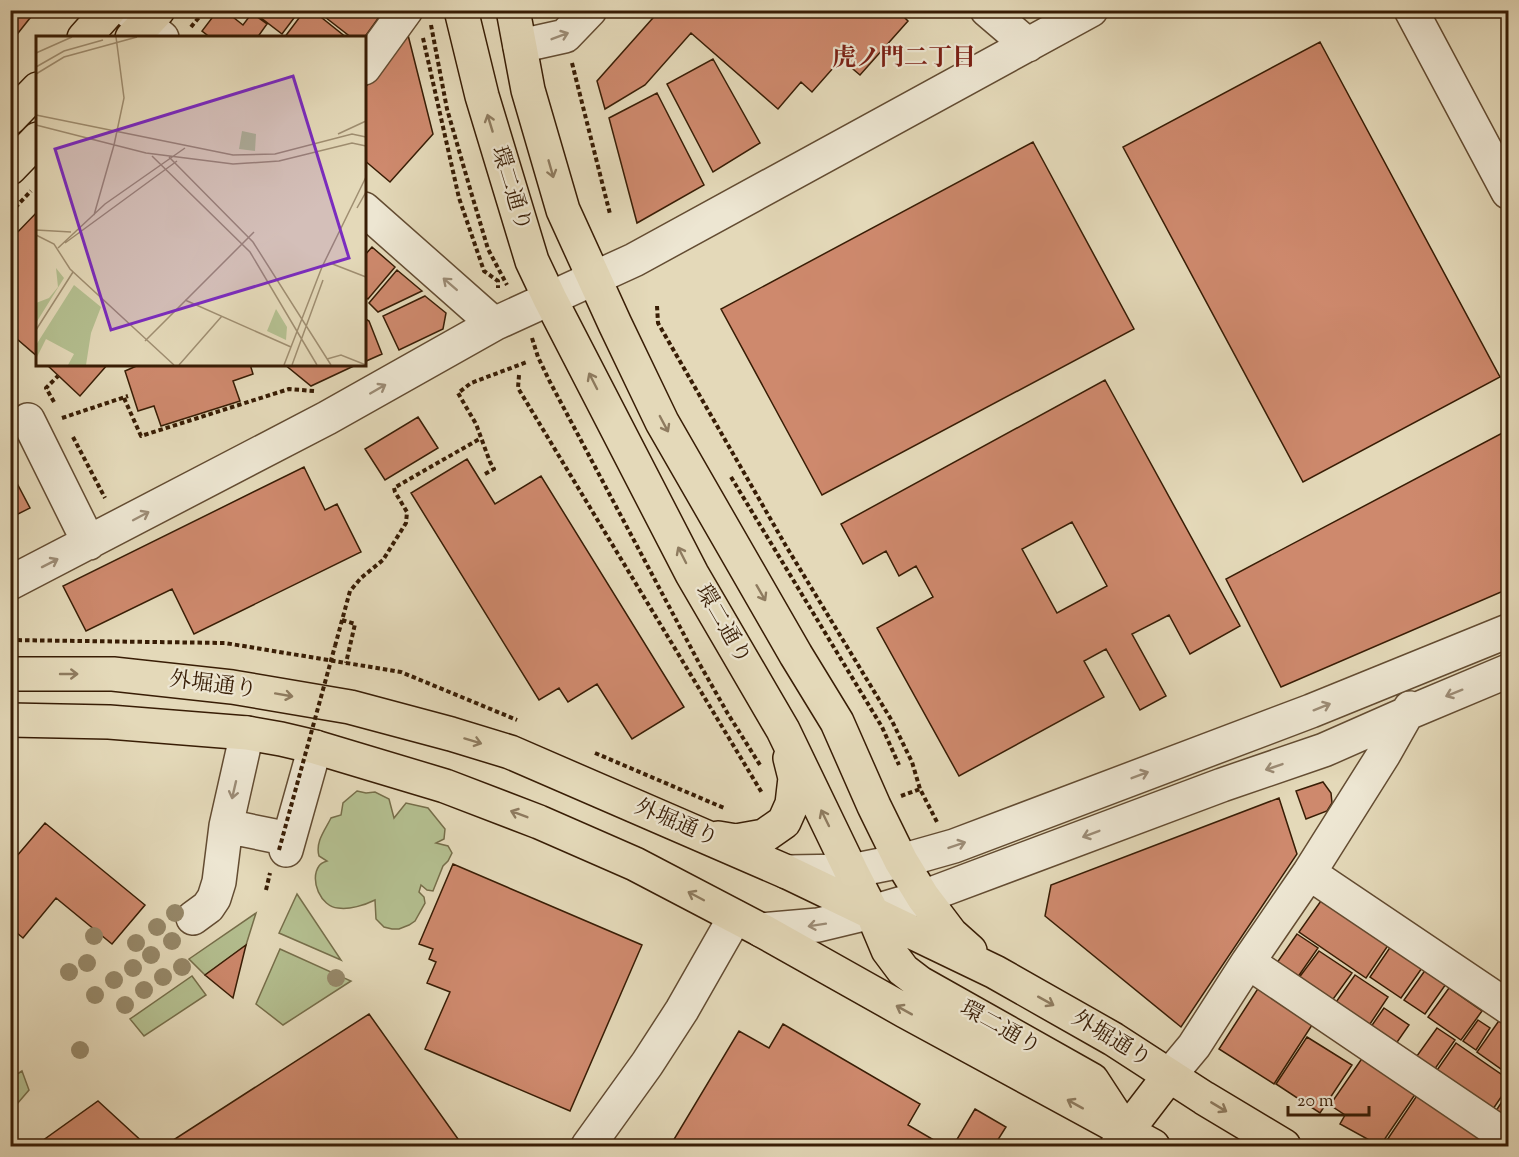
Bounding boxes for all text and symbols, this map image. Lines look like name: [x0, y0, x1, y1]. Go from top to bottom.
one-way arrow: [550, 30, 568, 41]
inset map: [36, 36, 366, 366]
district label: 虎ノ門二丁目: [832, 42, 976, 76]
one-way arrow: [484, 114, 495, 133]
street label: 環二通り: [482, 142, 538, 236]
one-way arrow: [546, 159, 557, 178]
one-way arrow: [443, 277, 458, 291]
one-way arrow: [587, 373, 599, 390]
one-way arrow: [369, 383, 386, 395]
one-way arrow: [658, 415, 670, 432]
one-way arrow: [131, 510, 149, 521]
one-way arrow: [676, 546, 687, 564]
one-way arrow: [40, 557, 58, 568]
street label: 環二通り: [686, 579, 758, 671]
one-way arrow: [755, 584, 767, 601]
street label: 外堀通り: [167, 665, 259, 707]
one-way arrow: [58, 668, 78, 680]
one-way arrow: [1446, 688, 1464, 699]
one-way arrow: [273, 690, 293, 701]
one-way arrow: [1312, 701, 1331, 712]
one-way arrow: [463, 736, 482, 747]
one-way arrow: [1265, 763, 1284, 774]
one-way arrow: [1130, 769, 1148, 780]
one-way arrow: [228, 780, 239, 800]
street label: 外堀通り: [629, 792, 723, 856]
one-way arrow: [511, 808, 529, 819]
one-way arrow: [819, 809, 831, 827]
one-way arrow: [1082, 829, 1101, 840]
one-way arrow: [947, 838, 966, 849]
one-way arrow: [688, 890, 705, 902]
one-way arrow: [808, 919, 828, 930]
street label: 環二通り: [954, 994, 1046, 1064]
one-way arrow: [1037, 995, 1054, 1007]
one-way arrow: [896, 1004, 913, 1016]
street label: 外堀通り: [1065, 1004, 1157, 1076]
scale bar: [1288, 1079, 1369, 1117]
text: 20 m: [1297, 1089, 1334, 1115]
one-way arrow: [1067, 1098, 1084, 1110]
one-way arrow: [1210, 1101, 1227, 1113]

